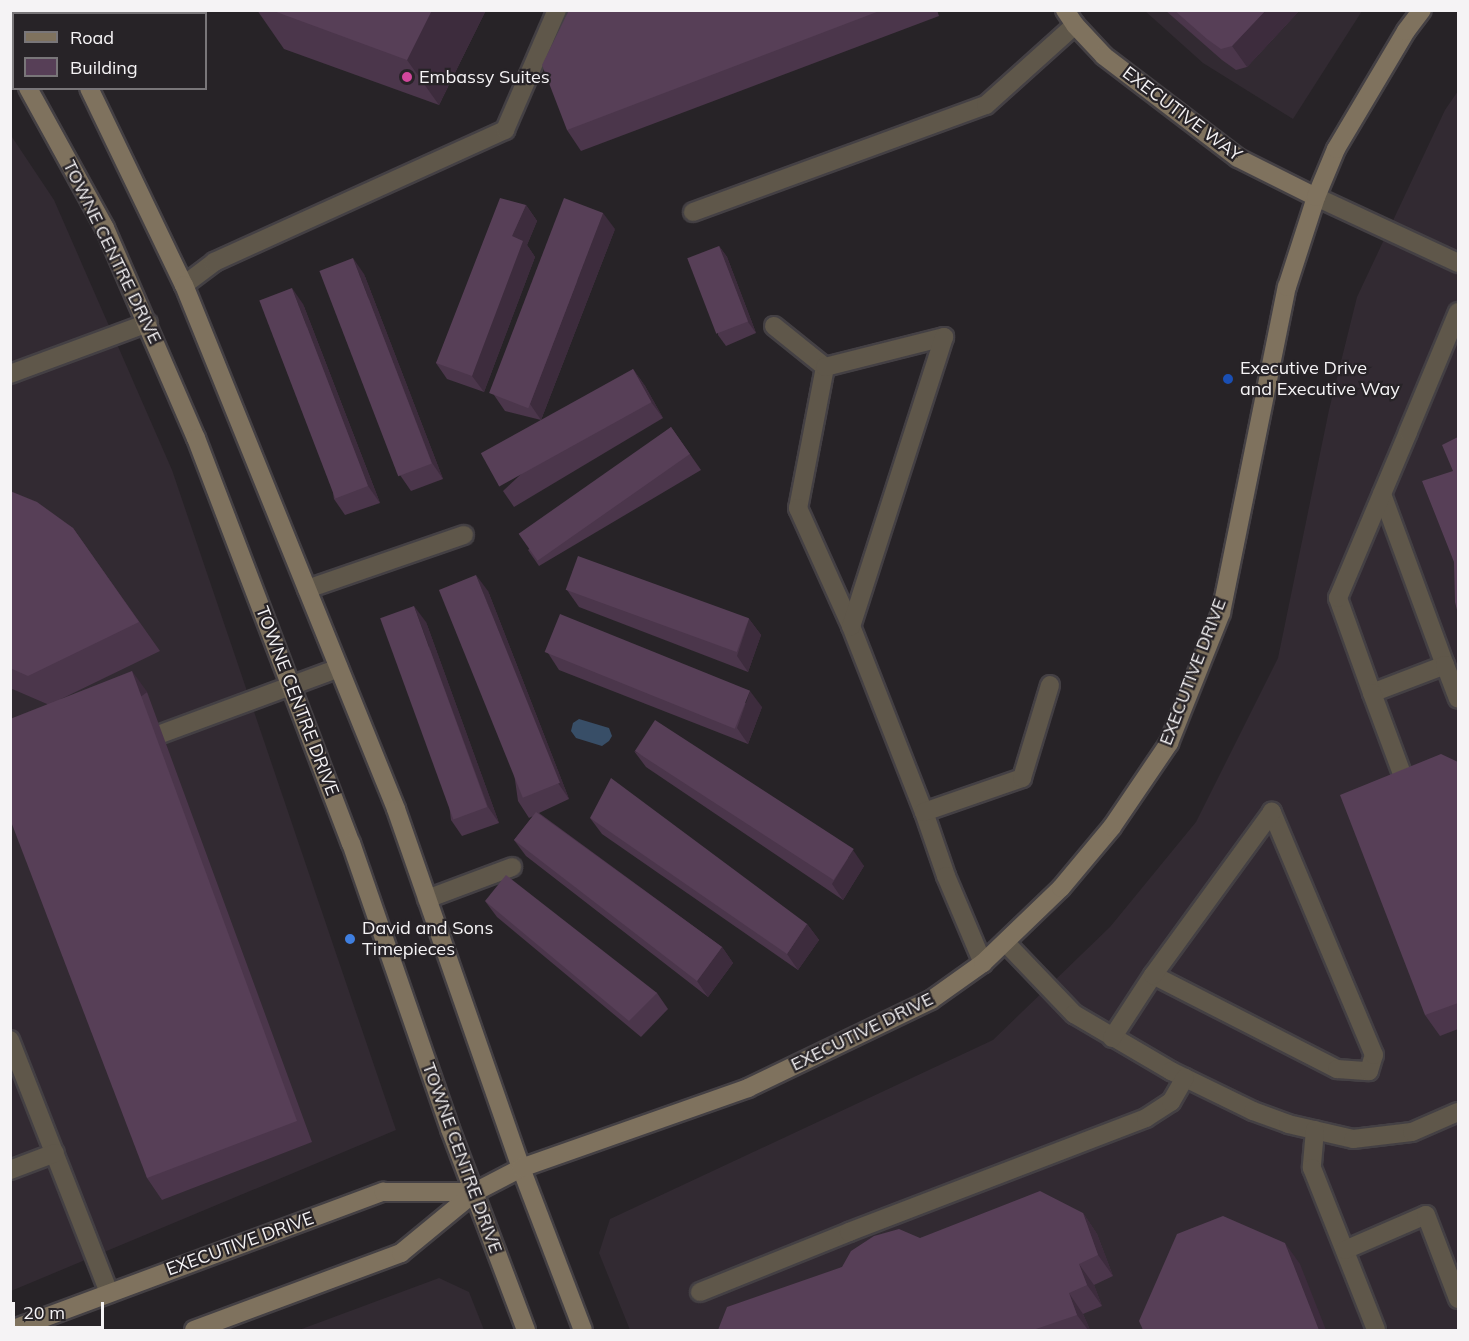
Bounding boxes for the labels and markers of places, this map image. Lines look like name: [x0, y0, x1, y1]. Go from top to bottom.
place label: Embassy Suites: [419, 66, 550, 88]
marker: Embassy Suites: [400, 70, 414, 84]
place label: Executive Drive and Executive Way: [1240, 358, 1400, 400]
marker: Executive Drive and Executive Way: [1221, 372, 1235, 386]
place label: David and Sons Timepieces: [362, 918, 493, 960]
marker: David and Sons Timepieces: [343, 932, 357, 946]

